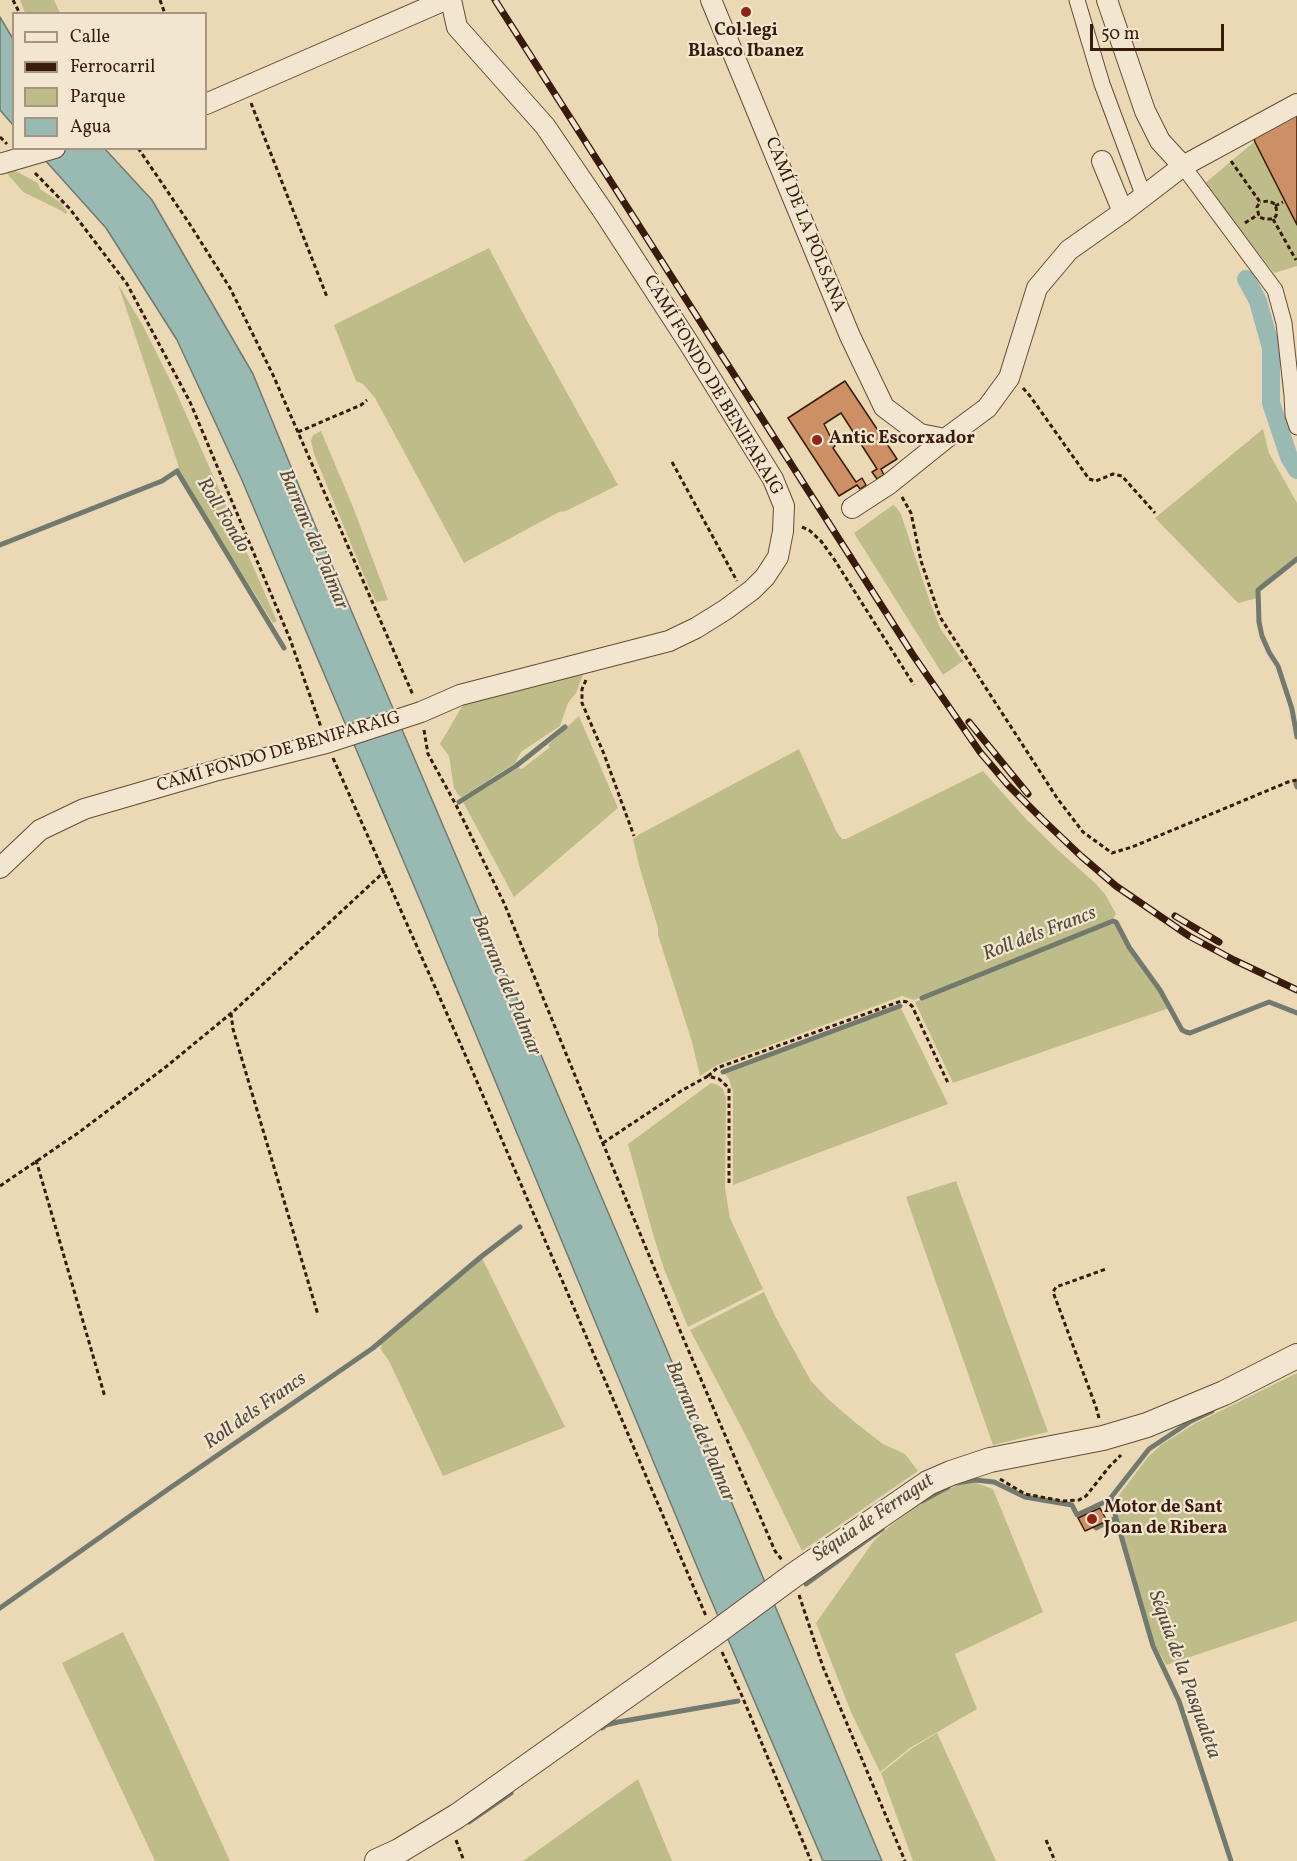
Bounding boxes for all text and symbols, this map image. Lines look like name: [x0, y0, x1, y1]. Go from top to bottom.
marker: Col·legi Blasco Ibanez: [739, 5, 753, 19]
legend: [12, 12, 207, 150]
scale bar: [1093, 12, 1226, 50]
place label: Col·legi Blasco Ibanez: [688, 21, 804, 63]
text: 50 m: [1101, 22, 1140, 47]
text: Calle: [70, 25, 110, 50]
text: Ferrocarril: [70, 55, 155, 80]
text: Parque: [70, 85, 125, 110]
text: Agua: [70, 115, 111, 140]
street label: CAMÍ DE LA POLSANA: [759, 134, 849, 316]
street label: CAMÍ FONDO DE BENIFARAIG: [638, 272, 786, 500]
place label: Antic Escorxador: [829, 429, 975, 451]
marker: Antic Escorxador: [810, 433, 824, 447]
water label: Barranc del Palmar: [272, 466, 352, 614]
water label: Roll Fondo: [190, 474, 254, 558]
street label: CAMÍ FONDO DE BENIFARAIG: [155, 708, 403, 798]
water label: Roll dels Francs: [980, 902, 1100, 968]
water label: Barranc del Palmar: [465, 912, 545, 1060]
water label: Barranc del Palmar: [659, 1358, 739, 1506]
water label: Roll dels Francs: [200, 1368, 312, 1456]
water label: Séquia de Ferragut: [809, 1470, 939, 1568]
place label: Motor de Sant Joan de Ribera: [1104, 1498, 1227, 1540]
marker: Motor de Sant Joan de Ribera: [1085, 1512, 1099, 1526]
water label: Séquia de la Pasqualeta: [1141, 1588, 1225, 1762]

